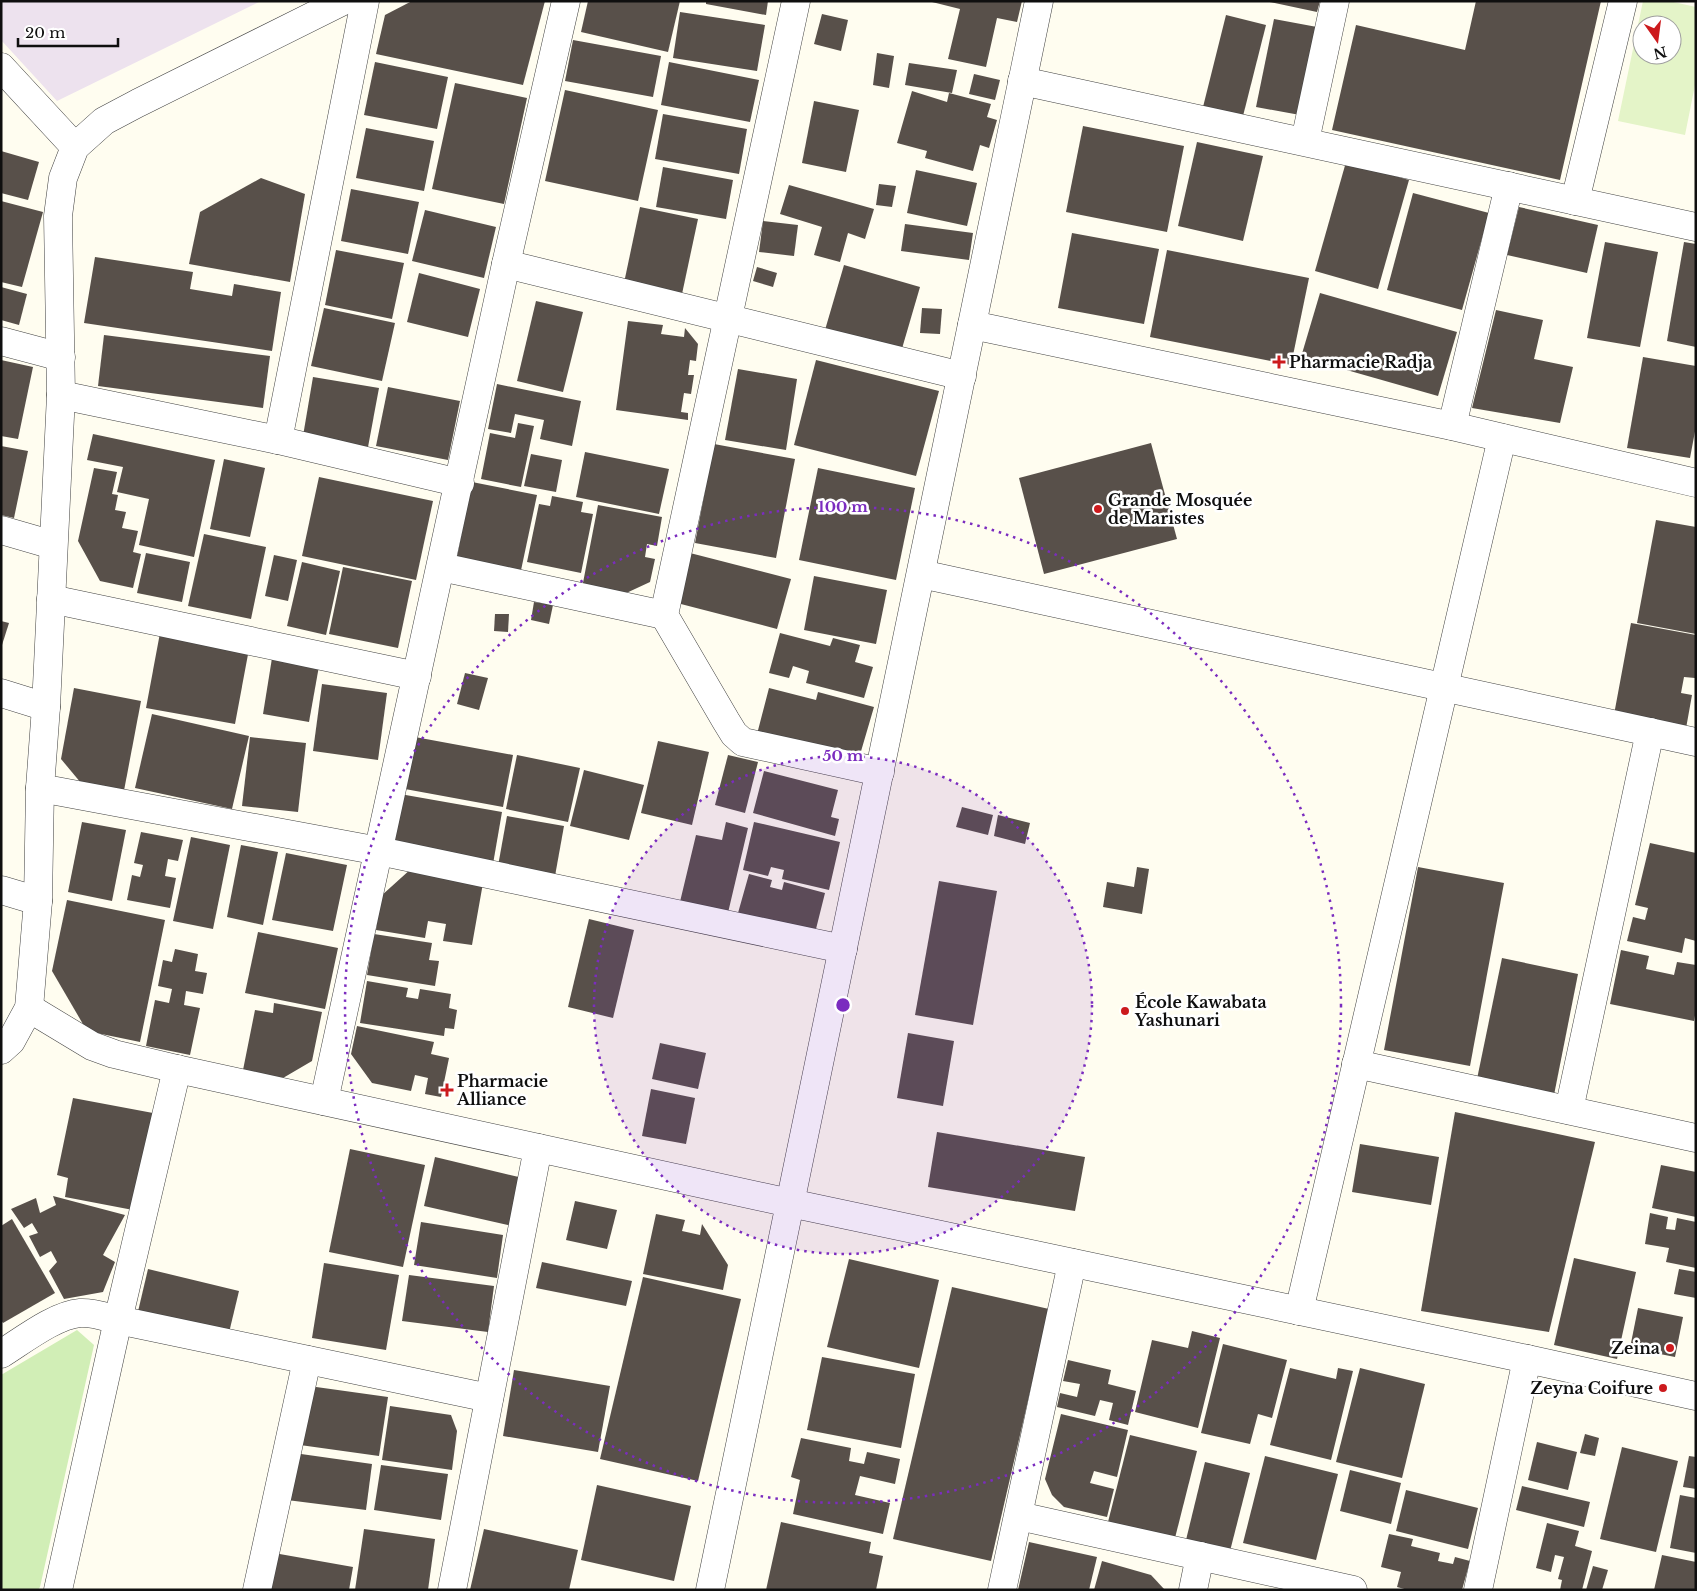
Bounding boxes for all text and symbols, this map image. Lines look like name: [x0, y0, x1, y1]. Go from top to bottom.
scale bar: [18, 15, 118, 47]
north arrow: [1632, 15, 1682, 65]
text: 20 m: [25, 23, 65, 42]
text: N: [1652, 42, 1669, 63]
place label: Pharmacie Radja: [1289, 352, 1432, 372]
marker: Pharmacie Radja: [1273, 356, 1285, 368]
place label: Grande Mosquée de Maristes: [1108, 490, 1252, 528]
text: 100 m: [818, 497, 868, 516]
marker: Grande Mosquée de Maristes: [1092, 503, 1104, 515]
text: 50 m: [823, 746, 864, 765]
place label: École Kawabata Yashunari: [1134, 992, 1267, 1030]
centre of rings: [834, 996, 852, 1014]
marker: École Kawabata Yashunari: [1119, 1005, 1131, 1017]
place label: Pharmacie Alliance: [456, 1071, 548, 1109]
marker: Pharmacie Alliance: [441, 1084, 453, 1096]
place label: Zeina: [1611, 1338, 1660, 1358]
marker: Zeina: [1664, 1342, 1676, 1354]
place label: Zeyna Coifure: [1531, 1378, 1653, 1398]
marker: Zeyna Coifure: [1657, 1382, 1669, 1394]

